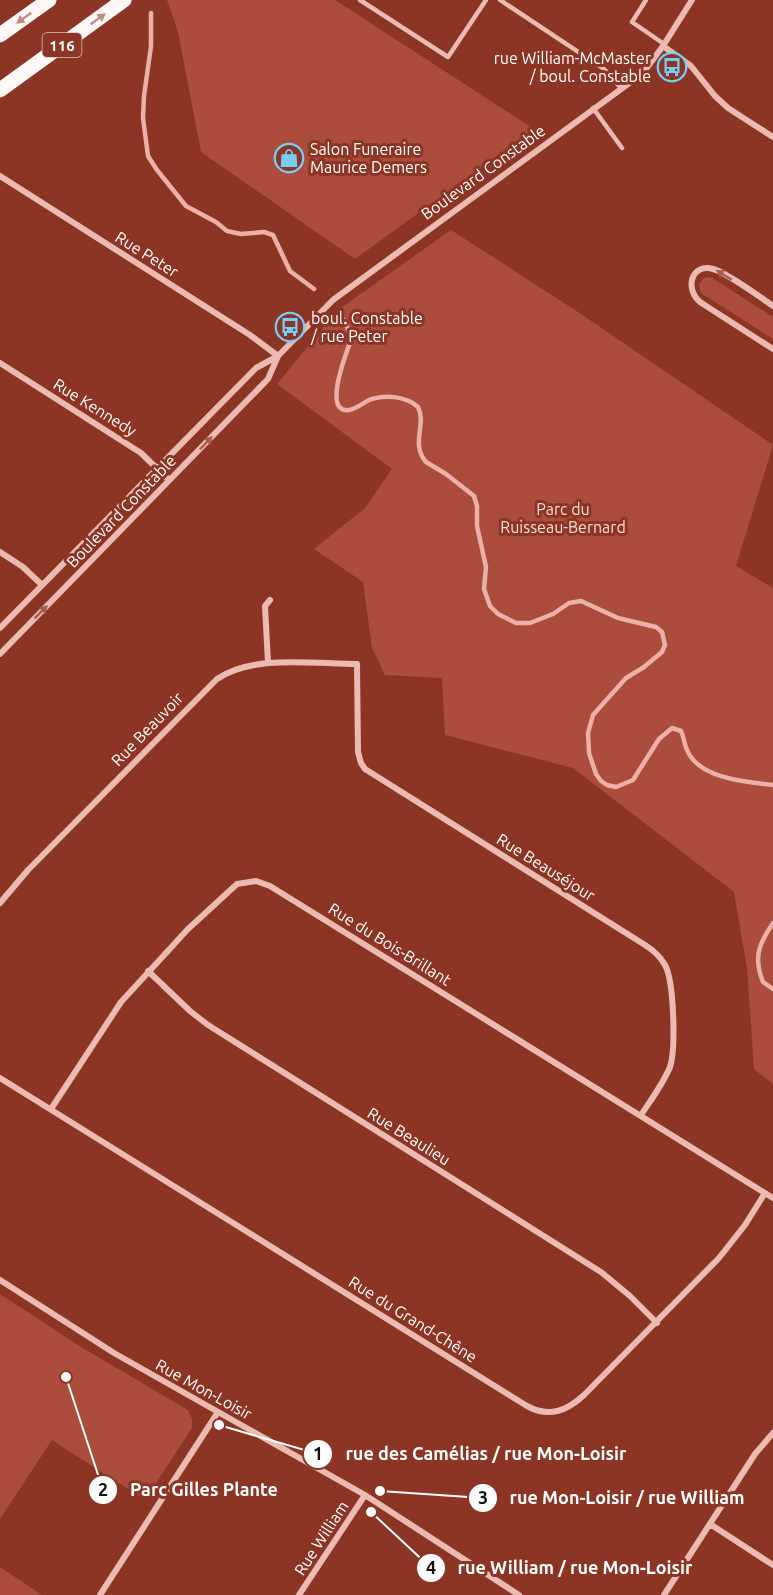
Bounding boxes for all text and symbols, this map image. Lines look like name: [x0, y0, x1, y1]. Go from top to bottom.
one-way arrow: [17, 12, 33, 24]
one-way arrow: [90, 13, 106, 25]
road number: 116: [42, 33, 82, 57]
place label: rue William-McMaster / boul. Constable: [494, 49, 651, 85]
bus stop icon: rue William-McMaster / boul. Constable: [656, 51, 688, 83]
street label: Boulevard Constable: [417, 121, 549, 223]
place label: Salon Funeraire Maurice Demers: [310, 140, 427, 176]
shop icon: Salon Funeraire Maurice Demers: [273, 142, 305, 174]
street label: Rue Peter: [112, 228, 182, 280]
one-way arrow: [716, 269, 732, 280]
place label: boul. Constable / rue Peter: [310, 309, 423, 345]
bus stop icon: boul. Constable / rue Peter: [274, 311, 306, 343]
street label: Rue Kennedy: [50, 374, 140, 440]
one-way arrow: [199, 436, 213, 450]
street label: Boulevard Constable: [63, 451, 179, 571]
park label: Parc du Ruisseau-Bernard: [500, 500, 626, 536]
one-way arrow: [34, 605, 48, 620]
street label: Rue Beauvoir: [108, 689, 186, 769]
street label: Rue Beauséjour: [494, 830, 598, 904]
street label: Rue du Bois-Brillant: [325, 899, 455, 989]
street label: Rue Beaulieu: [364, 1103, 454, 1169]
street label: Rue du Grand-Chêne: [346, 1272, 480, 1366]
street label: Rue Mon-Loisir: [153, 1355, 255, 1423]
callout: rue des Camélias / rue Mon-Loisir: [303, 1436, 638, 1472]
text: 1: [313, 1443, 323, 1463]
text: rue des Camélias / rue Mon-Loisir: [345, 1443, 627, 1463]
callout: Parc Gilles Plante: [88, 1472, 290, 1508]
text: 2: [98, 1479, 108, 1499]
text: Parc Gilles Plante: [130, 1479, 278, 1499]
callout: rue Mon-Loisir / rue William: [468, 1480, 757, 1516]
text: 3: [478, 1487, 488, 1507]
text: rue Mon-Loisir / rue William: [509, 1487, 745, 1507]
street label: Rue William: [290, 1497, 352, 1579]
callout: rue William / rue Mon-Loisir: [416, 1550, 705, 1586]
text: 4: [426, 1557, 436, 1577]
text: rue William / rue Mon-Loisir: [457, 1557, 693, 1577]

